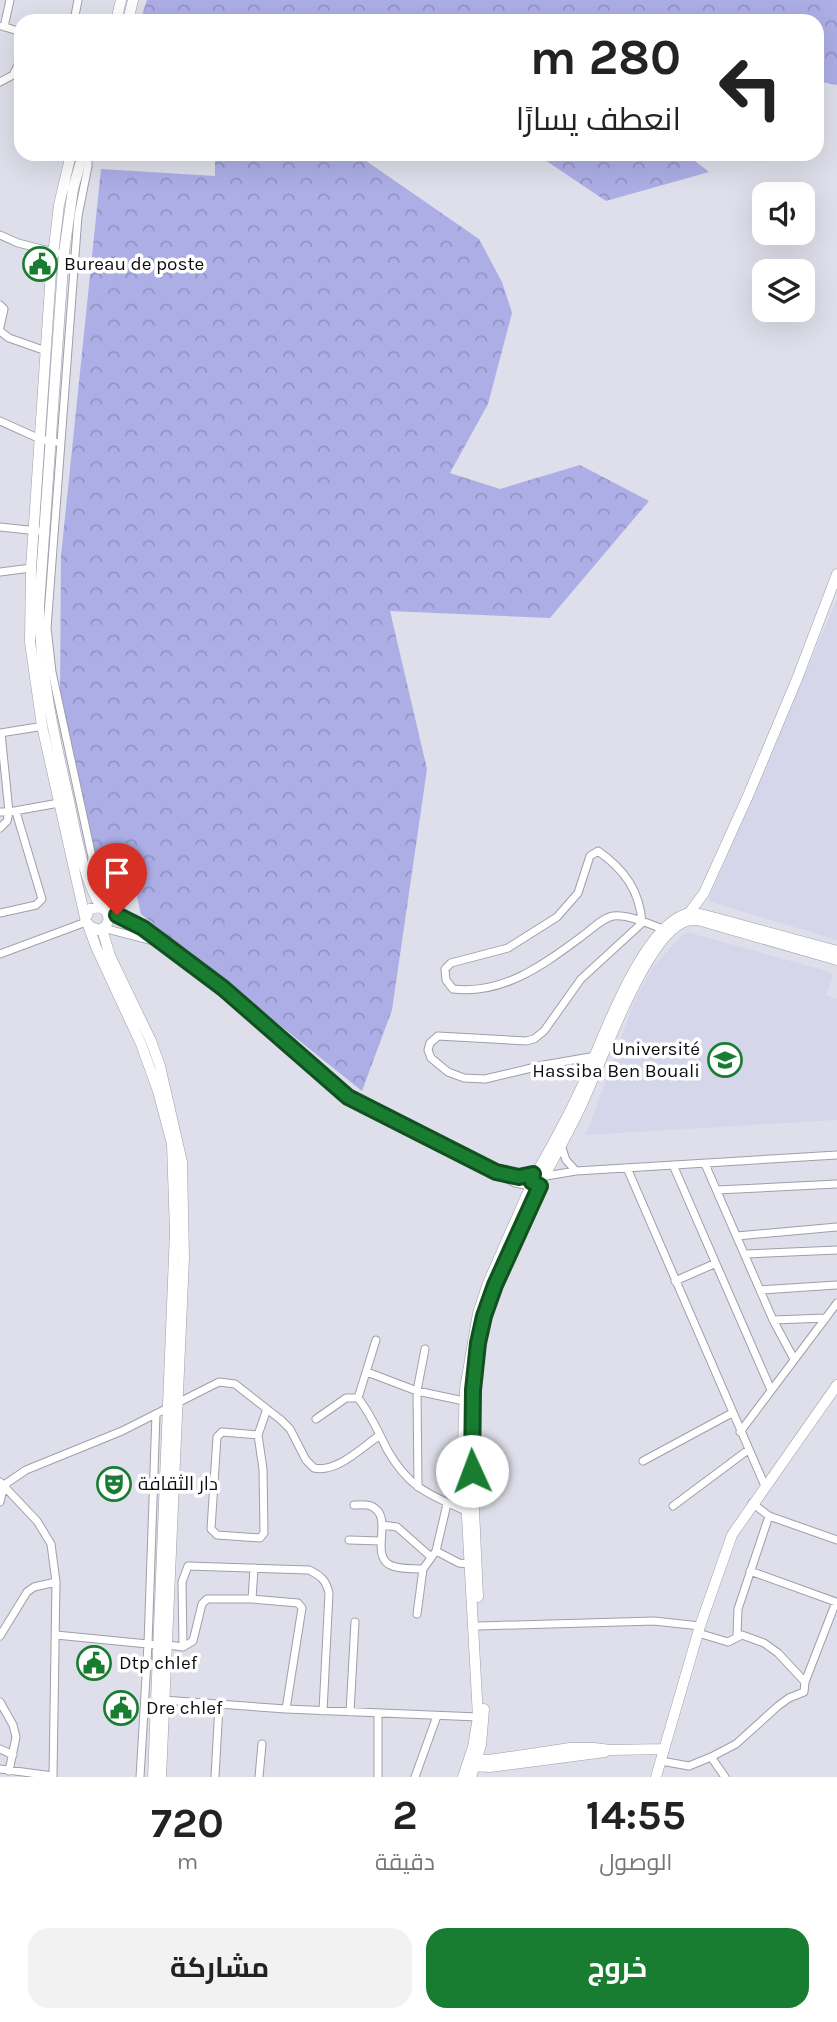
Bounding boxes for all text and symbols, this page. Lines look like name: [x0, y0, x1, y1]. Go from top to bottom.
text: 280 m: [530, 29, 681, 86]
icon: left: [705, 42, 796, 133]
text: انعطف يسارًا: [516, 101, 681, 138]
map controls: [752, 182, 815, 322]
button: sound: [752, 182, 815, 245]
public building icon: Bureau de poste: [21, 245, 59, 283]
place label: Bureau de poste: [64, 253, 204, 275]
button: layers: [752, 259, 815, 322]
pin: [87, 843, 147, 915]
icon: arrive: [98, 854, 136, 892]
place label: Université Hassiba Ben Bouali: [532, 1038, 700, 1082]
school or university icon: Université Hassiba Ben Bouali: [706, 1041, 744, 1079]
position arrow: [435, 1434, 509, 1508]
theatre icon: دار الثقافة: [95, 1465, 133, 1503]
place label: دار الثقافة: [138, 1473, 218, 1495]
public building icon: Dtp chlef: [75, 1644, 113, 1682]
place label: Dtp chlef: [119, 1652, 198, 1674]
public building icon: Dre chlef: [102, 1689, 140, 1727]
place label: Dre chlef: [146, 1697, 223, 1719]
text: 2: [392, 1790, 418, 1840]
text: 14:55: [586, 1790, 686, 1840]
text: 720: [151, 1798, 224, 1848]
text: m: [177, 1848, 198, 1875]
text: دقيقة: [375, 1849, 435, 1876]
text: الوصول: [599, 1849, 673, 1876]
button: مشاركة: [28, 1928, 412, 2008]
button: خروج: [426, 1928, 809, 2008]

